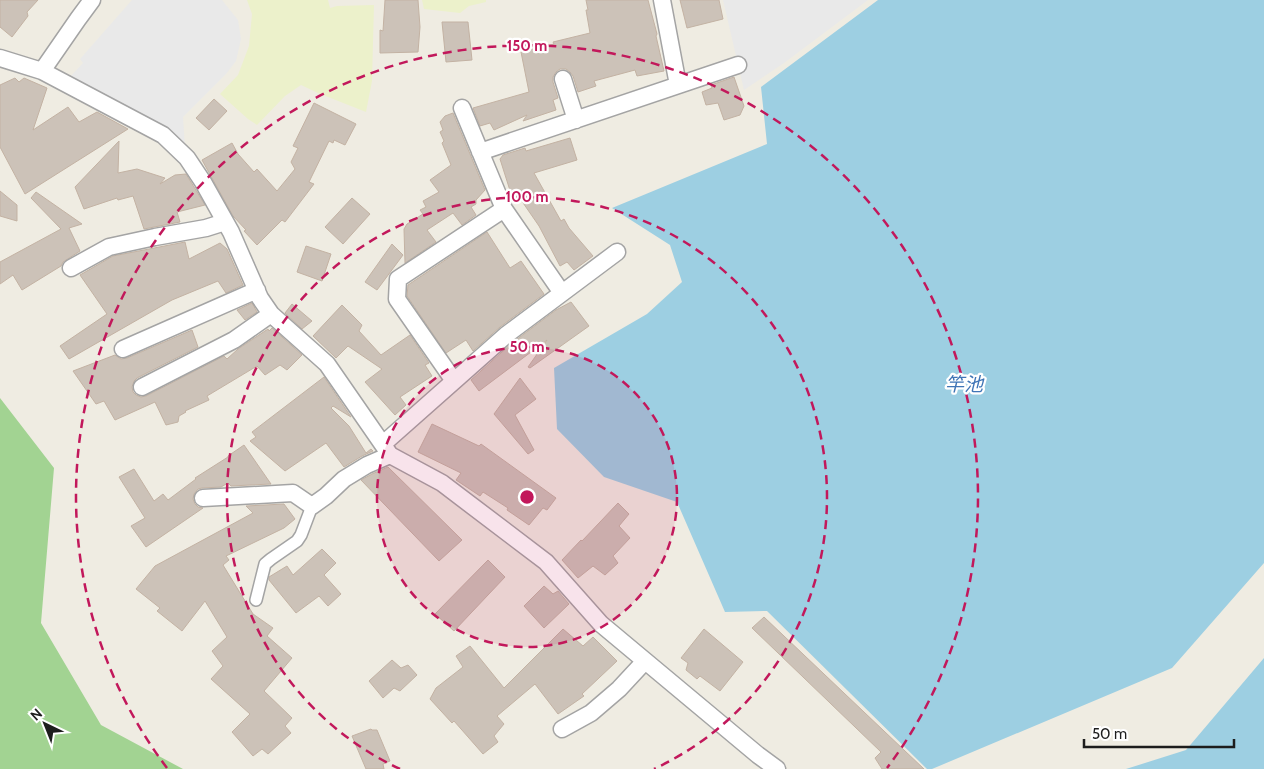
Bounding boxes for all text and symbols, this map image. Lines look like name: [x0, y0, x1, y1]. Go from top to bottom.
text: 150 m: [507, 37, 547, 55]
text: 100 m: [505, 188, 549, 206]
text: 50 m: [509, 338, 545, 356]
water label: 竿池: [945, 373, 985, 396]
centre of rings: [518, 488, 536, 506]
north arrow: [20, 699, 70, 749]
text: N: [26, 705, 46, 724]
scale bar: [1084, 716, 1234, 748]
text: 50 m: [1092, 725, 1127, 743]

